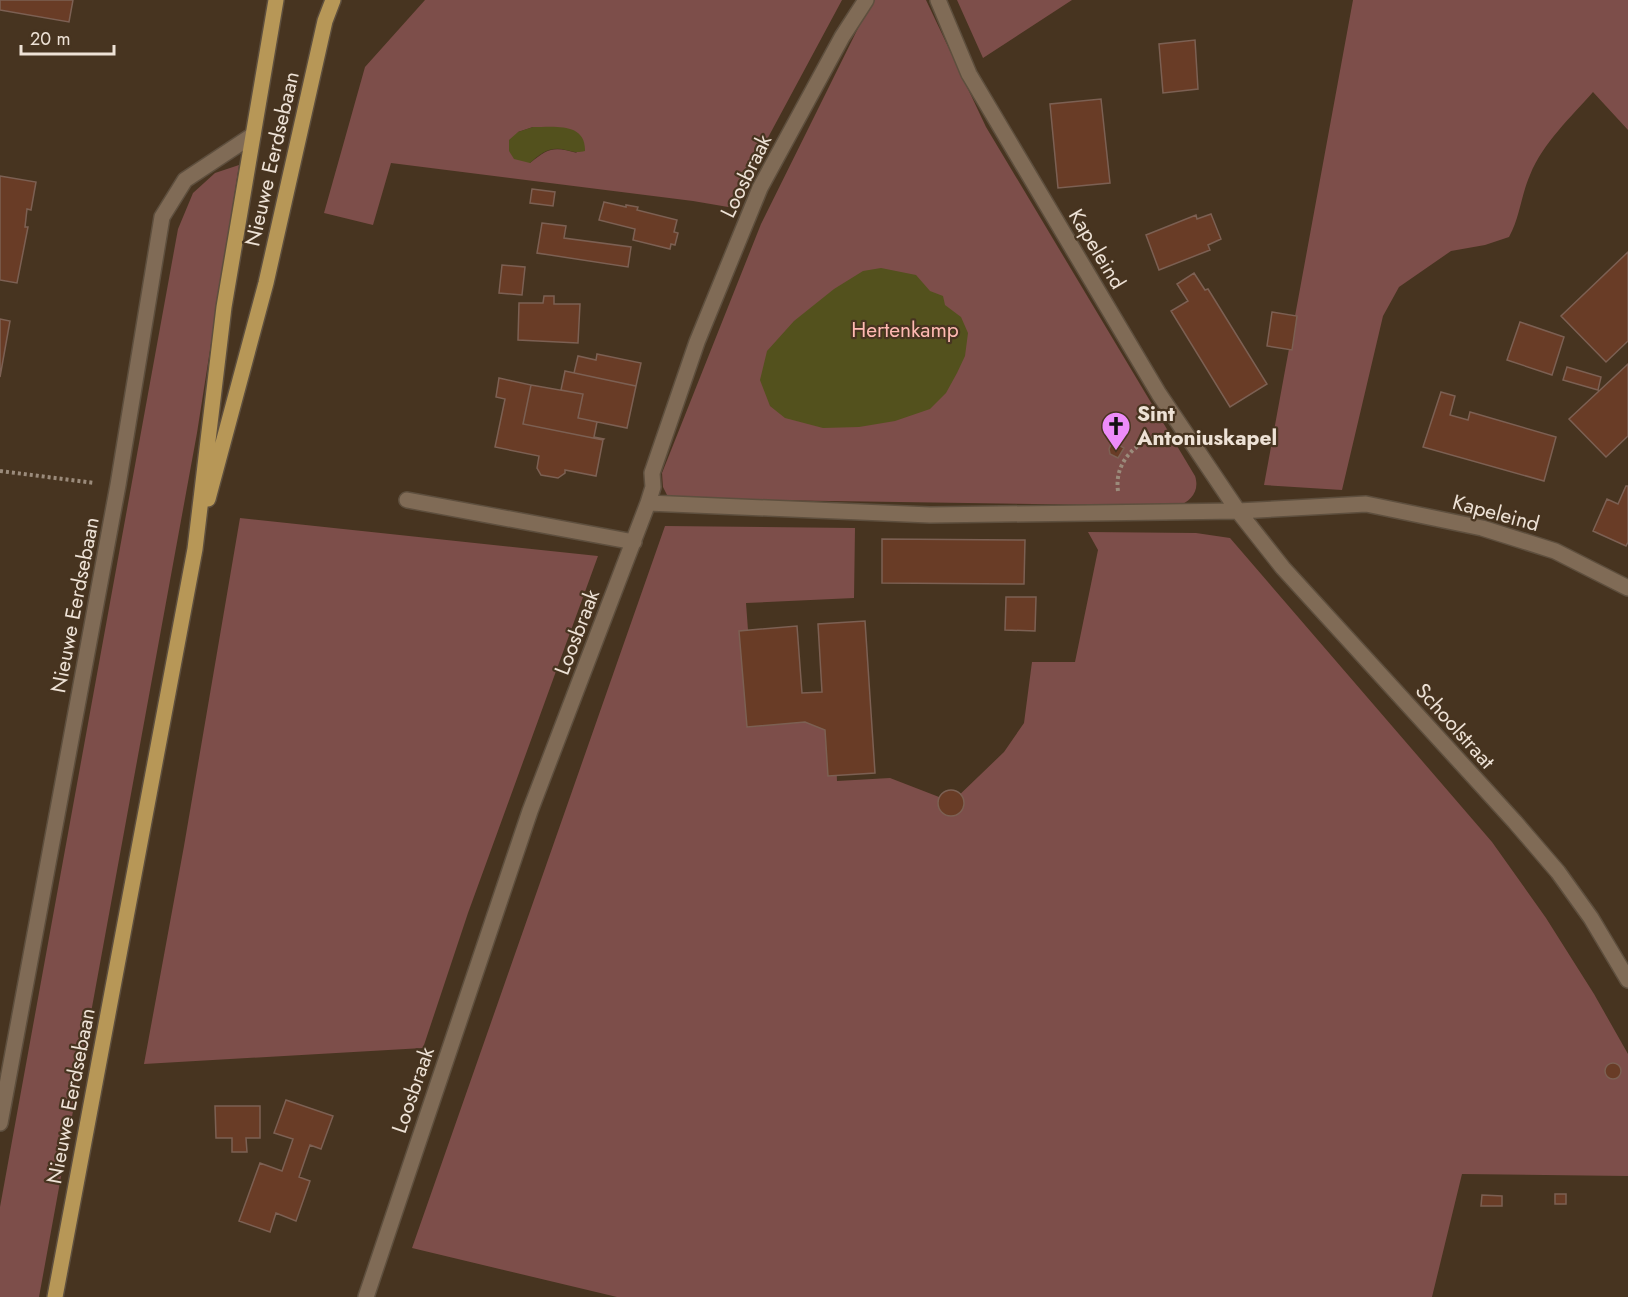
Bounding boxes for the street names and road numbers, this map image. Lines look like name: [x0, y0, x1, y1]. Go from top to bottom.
street label: Nieuwe Eerdsebaan: [237, 69, 307, 249]
street label: Loosbraak: [713, 129, 779, 223]
street label: Kapeleind: [1061, 203, 1133, 295]
street label: Kapeleind: [1449, 487, 1543, 539]
street label: Nieuwe Eerdsebaan: [43, 514, 107, 696]
street label: Loosbraak: [547, 584, 607, 679]
street label: Schoolstraat: [1408, 676, 1502, 776]
street label: Nieuwe Eerdsebaan: [39, 1005, 103, 1187]
street label: Loosbraak: [384, 1042, 442, 1137]

